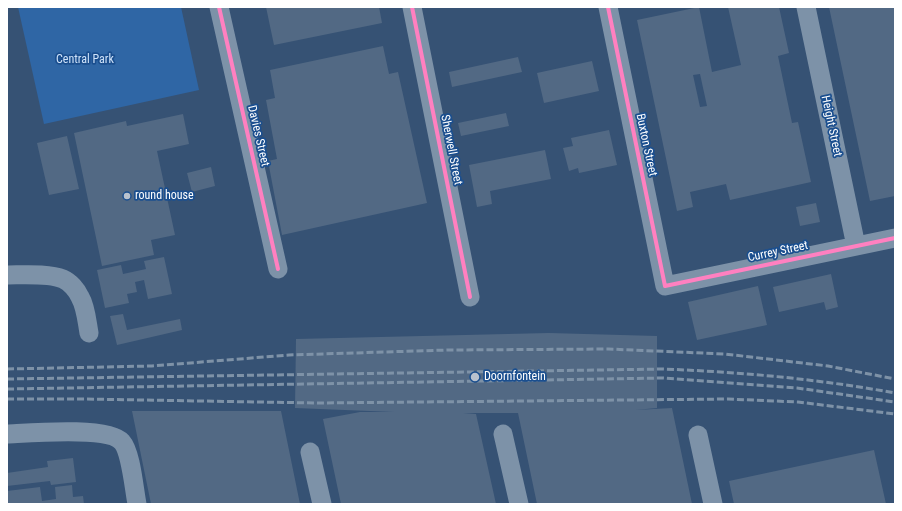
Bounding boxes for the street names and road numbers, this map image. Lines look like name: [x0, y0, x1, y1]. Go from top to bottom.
street label: Height Street: [818, 94, 844, 158]
street label: Davies Street: [244, 104, 272, 168]
street label: Buxton Street: [632, 112, 660, 178]
street label: Sherwell Street: [437, 114, 465, 186]
street label: Currey Street: [747, 239, 809, 265]

